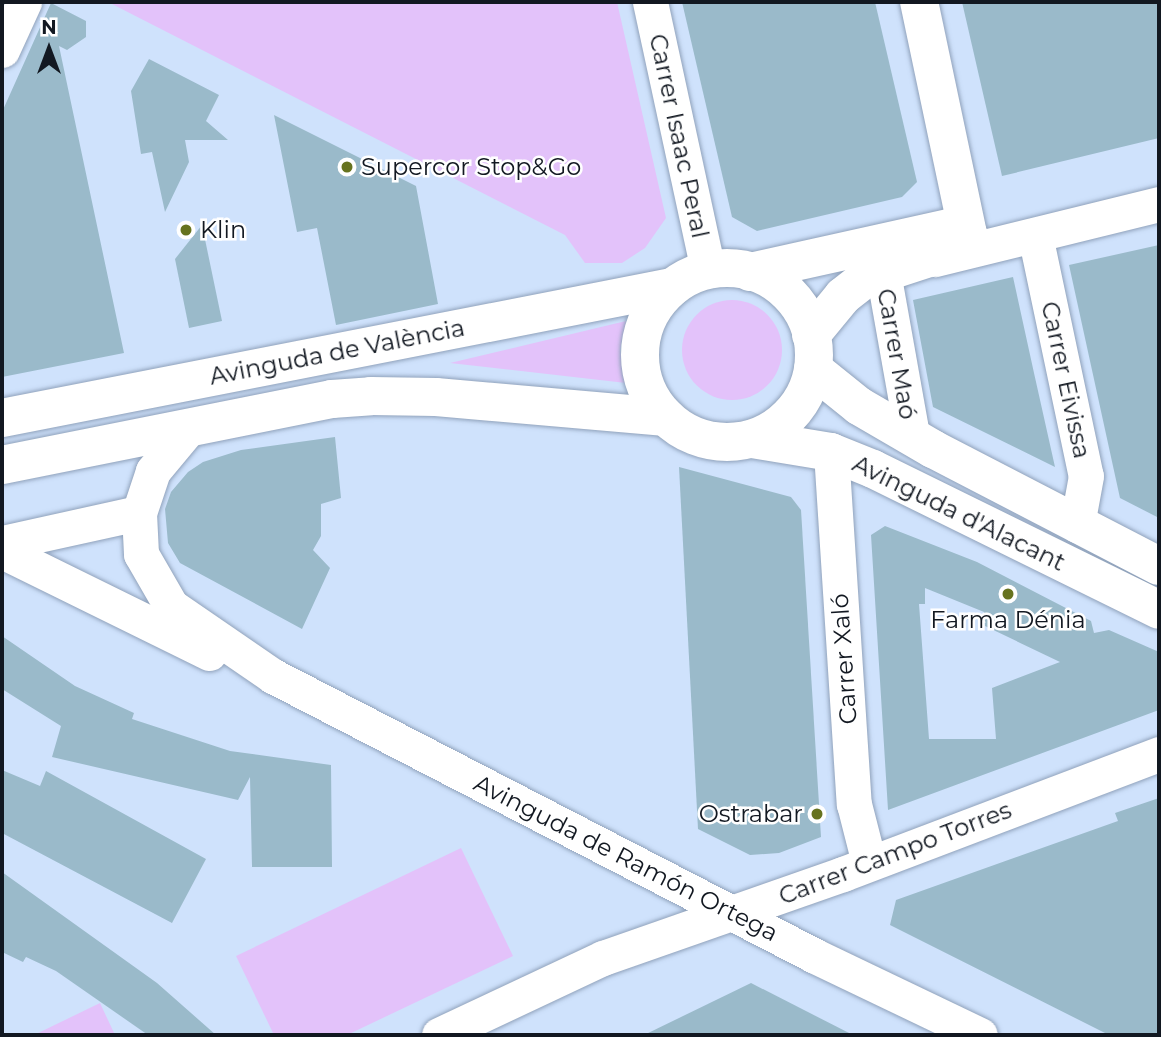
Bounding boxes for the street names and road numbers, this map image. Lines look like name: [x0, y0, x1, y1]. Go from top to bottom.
street label: Carrer Isaac Peral: [643, 31, 715, 241]
street label: Carrer Maó: [871, 286, 923, 422]
street label: Carrer Eivissa: [1035, 299, 1097, 461]
street label: Avinguda de València: [207, 313, 467, 391]
street label: Avinguda d'Alacant: [848, 449, 1070, 577]
street label: Carrer Xaló: [825, 593, 863, 725]
street label: Avinguda de Ramón Ortega: [469, 769, 783, 947]
street label: Carrer Campo Torres: [775, 795, 1015, 911]

